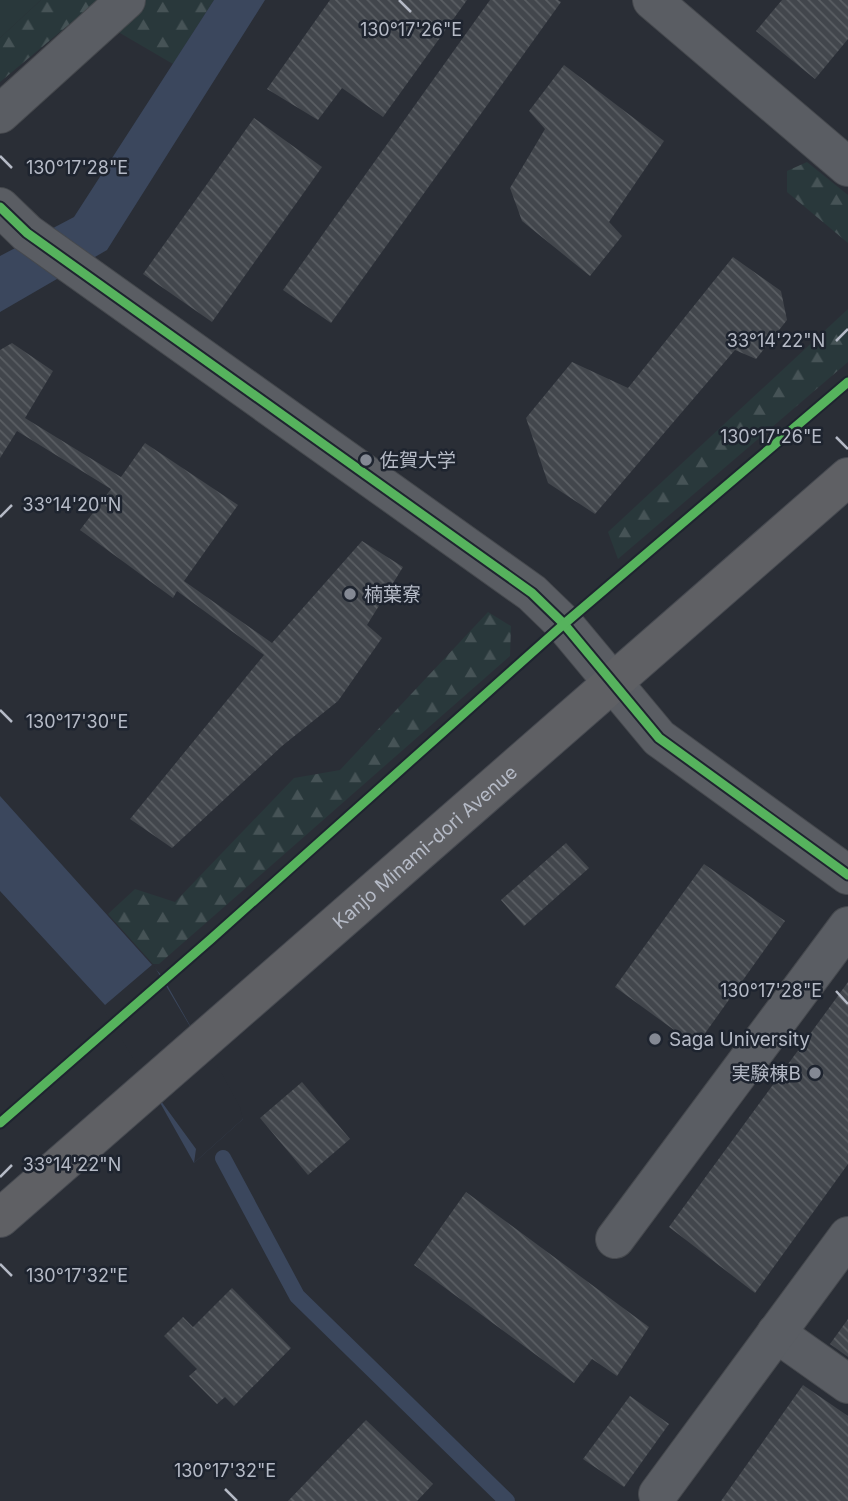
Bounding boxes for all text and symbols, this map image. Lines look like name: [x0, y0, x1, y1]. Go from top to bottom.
text: 130°17'26"E: [360, 19, 462, 40]
text: 130°17'28"E: [26, 157, 128, 178]
text: 33°14'22"N: [727, 330, 825, 351]
text: 130°17'26"E: [720, 426, 822, 447]
place label: 佐賀大学: [380, 449, 456, 472]
marker: 佐賀大学: [358, 452, 374, 468]
text: 33°14'20"N: [23, 494, 121, 515]
place label: 楠葉寮: [364, 583, 421, 606]
marker: 楠葉寮: [342, 586, 358, 602]
text: 130°17'30"E: [26, 711, 128, 732]
street label: Kanjo Minami-dori Avenue: [328, 760, 521, 934]
text: 130°17'28"E: [720, 980, 822, 1001]
place label: Saga University: [669, 1028, 810, 1051]
marker: Saga University: [647, 1031, 663, 1047]
place label: 実験棟B: [732, 1062, 801, 1085]
marker: 実験棟B: [807, 1065, 823, 1081]
text: 33°14'22"N: [23, 1154, 121, 1175]
text: 130°17'32"E: [26, 1265, 128, 1286]
text: 130°17'32"E: [174, 1460, 276, 1481]

